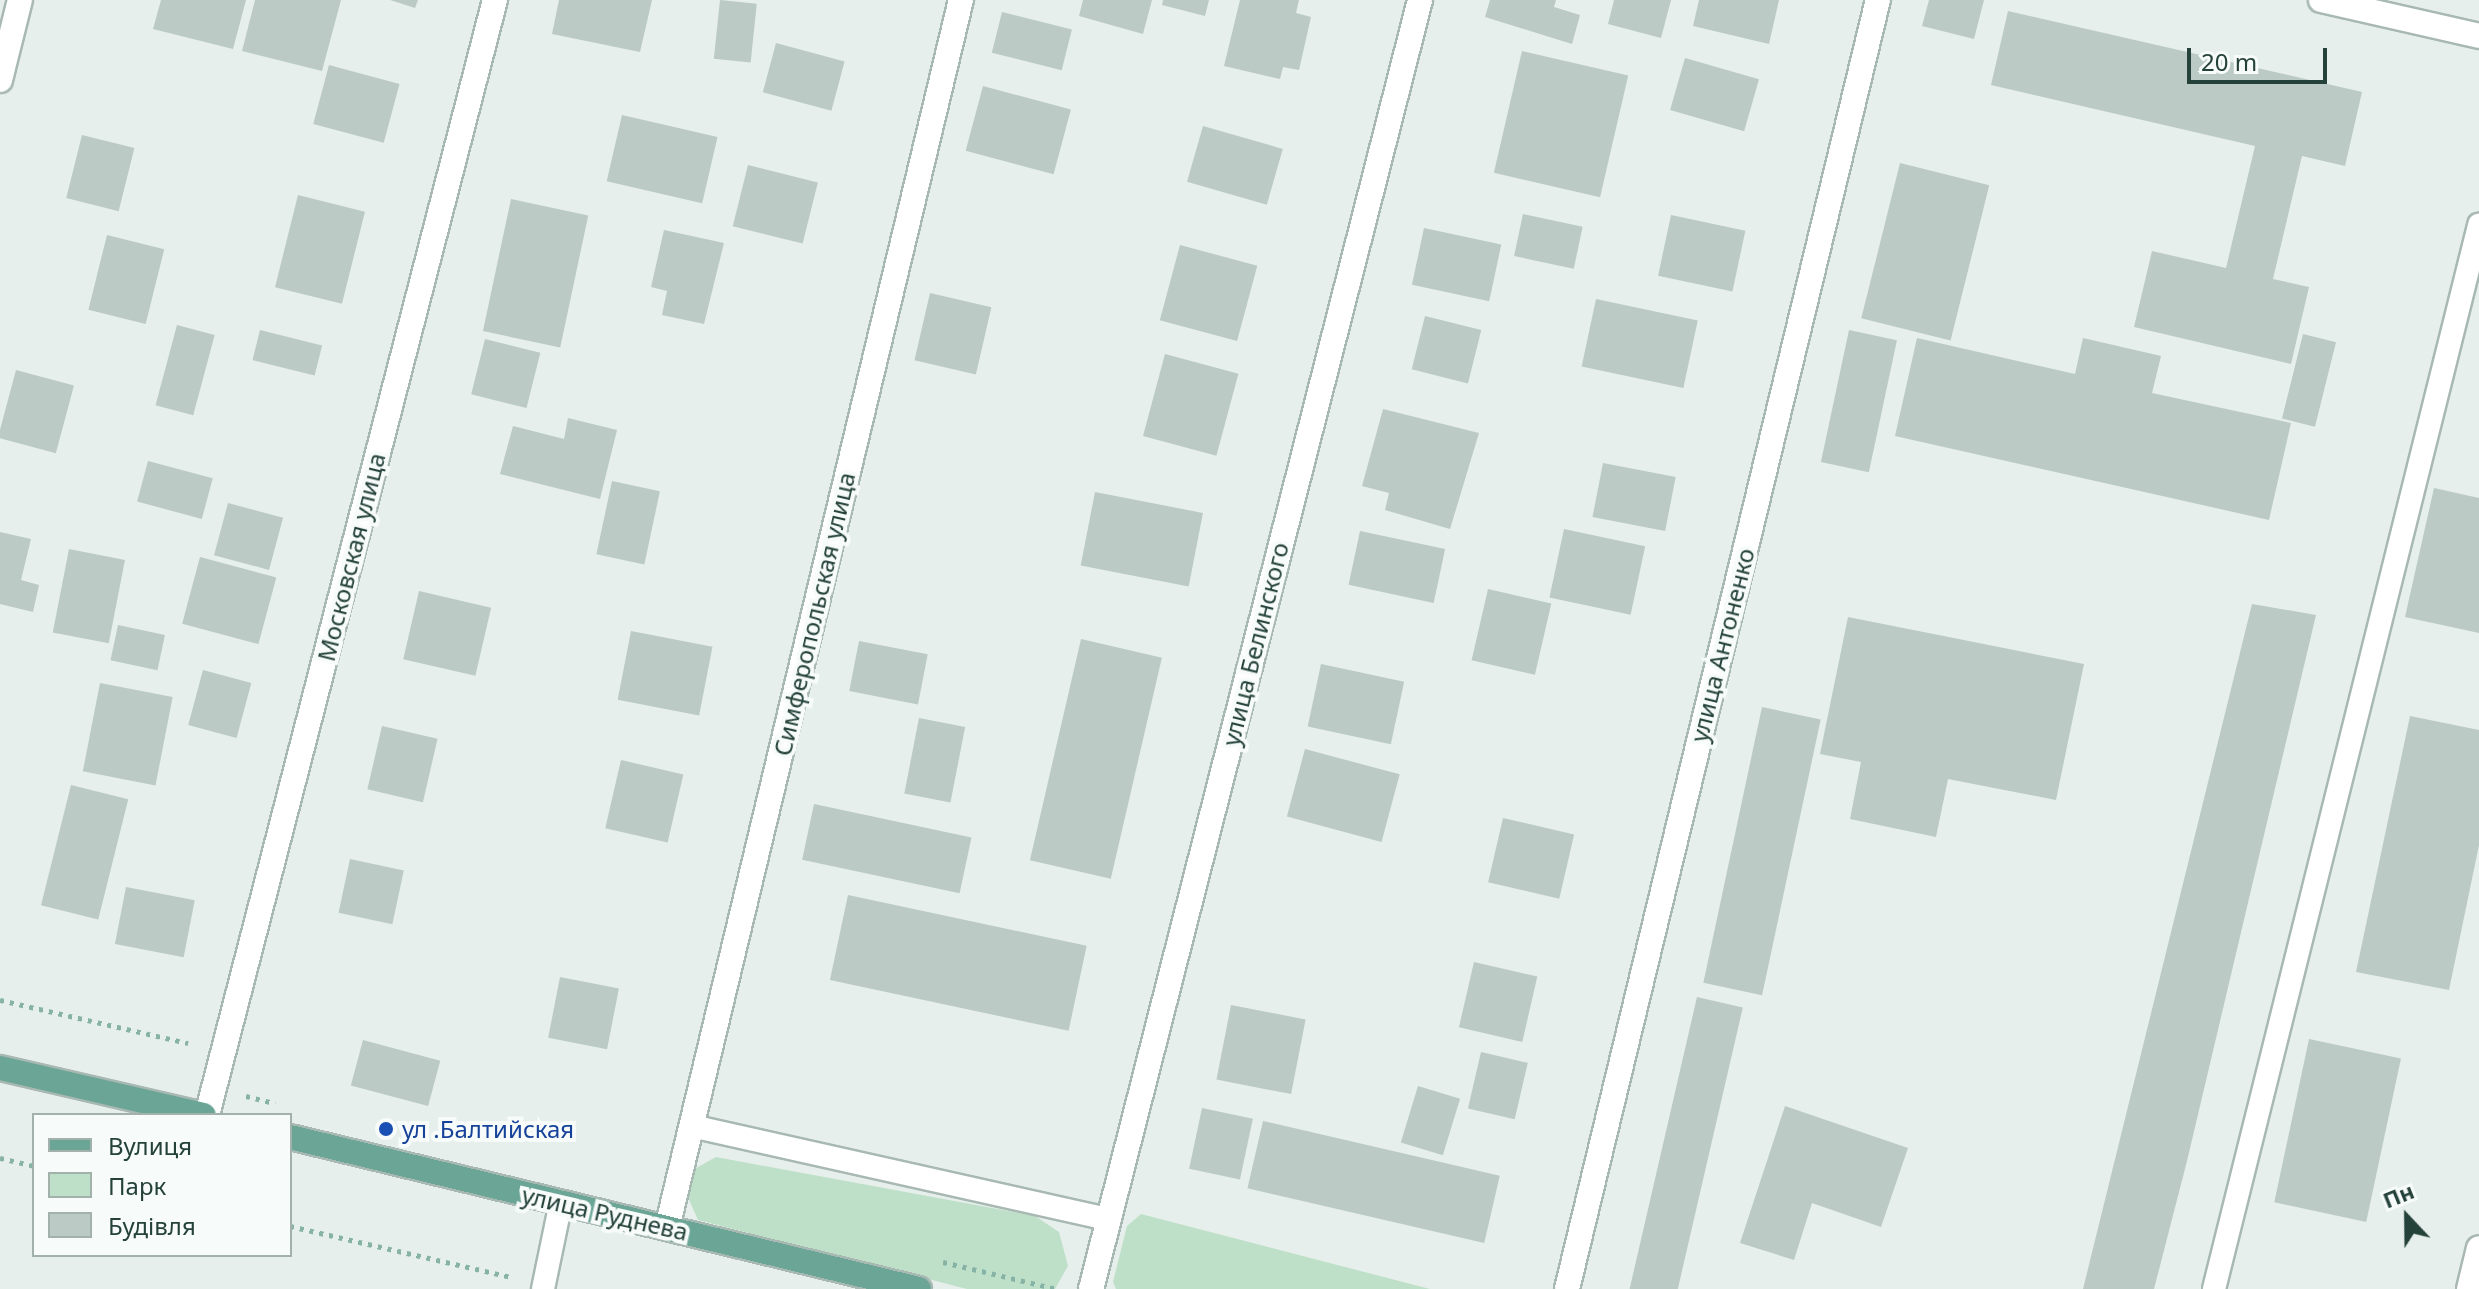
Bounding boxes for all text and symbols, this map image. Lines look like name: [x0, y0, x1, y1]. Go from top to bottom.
scale bar: [2191, 32, 2331, 82]
text: 20 m: [2201, 45, 2257, 78]
street label: Московская улица: [311, 450, 391, 664]
street label: Симферопольская улица: [767, 469, 861, 759]
street label: улица Белинского: [1216, 539, 1294, 749]
street label: улица Антоненко: [1684, 545, 1760, 745]
legend: [32, 1113, 292, 1257]
place label: ул .Балтийская: [402, 1115, 574, 1143]
marker: ул .Балтийская: [377, 1120, 395, 1138]
text: Вулиця: [108, 1129, 192, 1162]
text: Парк: [108, 1169, 166, 1202]
text: Пн: [2378, 1175, 2418, 1215]
north arrow: [2367, 1177, 2447, 1257]
street label: улица Руднева: [519, 1180, 691, 1246]
text: Будівля: [108, 1209, 196, 1242]

